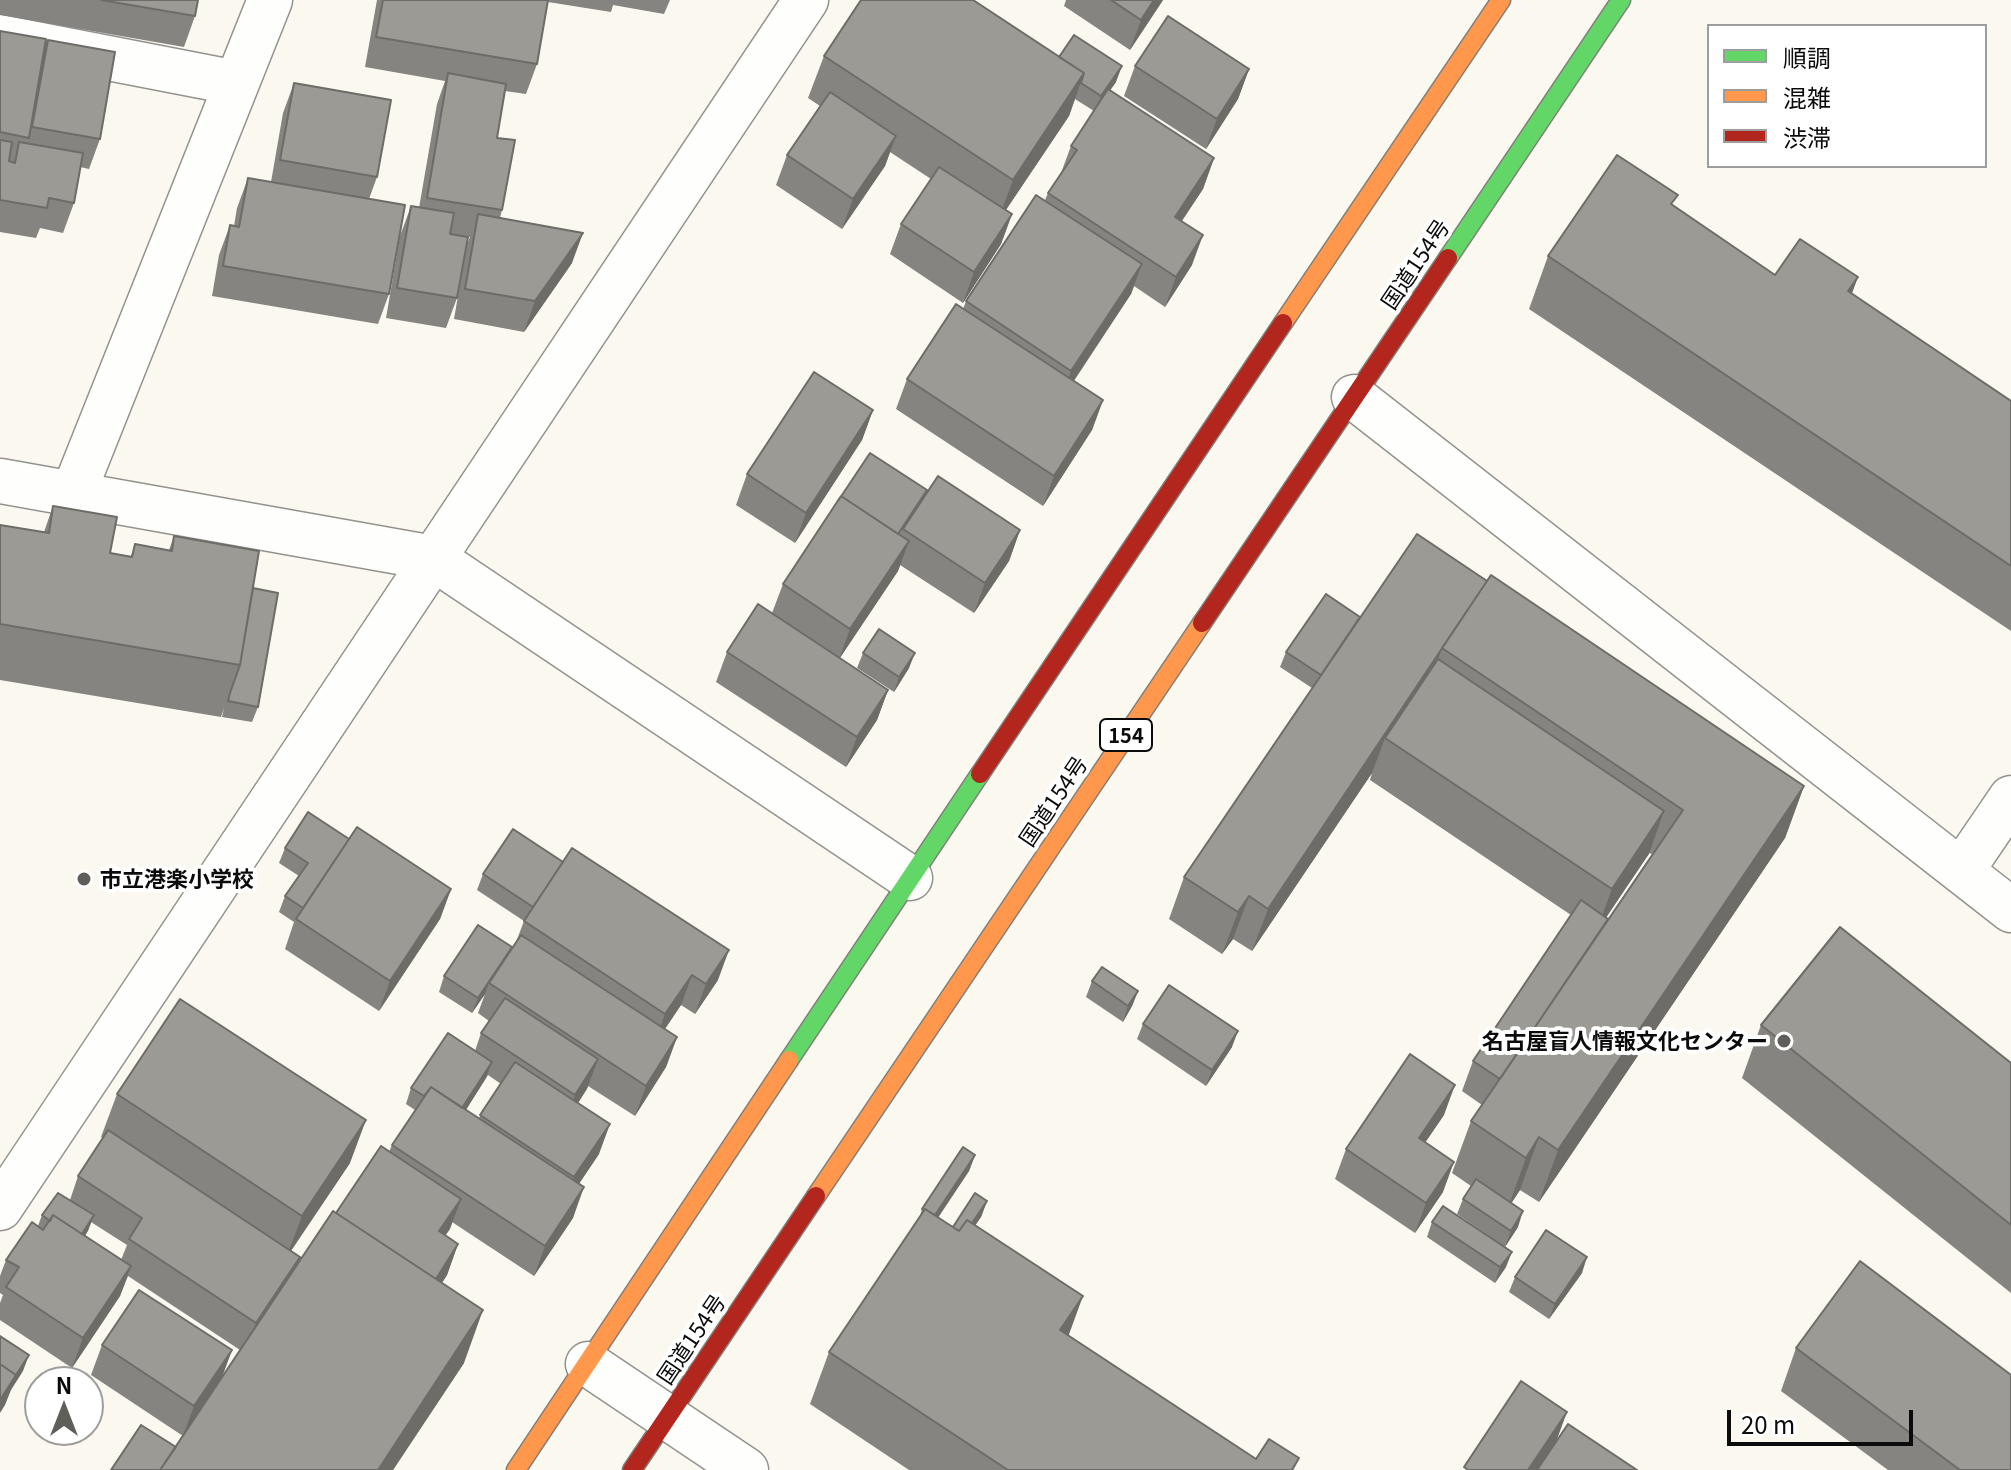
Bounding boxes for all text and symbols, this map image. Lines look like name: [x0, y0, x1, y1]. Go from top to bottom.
legend: [1707, 24, 1987, 168]
text: 順調: [1783, 39, 1831, 74]
text: 混雑: [1783, 79, 1831, 114]
text: 渋滞: [1783, 119, 1831, 154]
street label: 国道154号: [1375, 214, 1455, 314]
road number: 154: [1100, 719, 1152, 751]
street label: 国道154号: [1013, 751, 1093, 851]
place label: 市立港楽小学校: [100, 866, 254, 892]
marker: 市立港楽小学校: [75, 870, 93, 888]
place label: 名古屋盲人情報文化センター: [1482, 1028, 1768, 1054]
marker: 名古屋盲人情報文化センター: [1775, 1032, 1793, 1050]
street label: 国道154号: [651, 1289, 731, 1389]
north arrow: [24, 1366, 104, 1446]
text: N: [56, 1368, 72, 1400]
scale bar: [1731, 1394, 1917, 1444]
text: 20 m: [1741, 1406, 1795, 1441]

